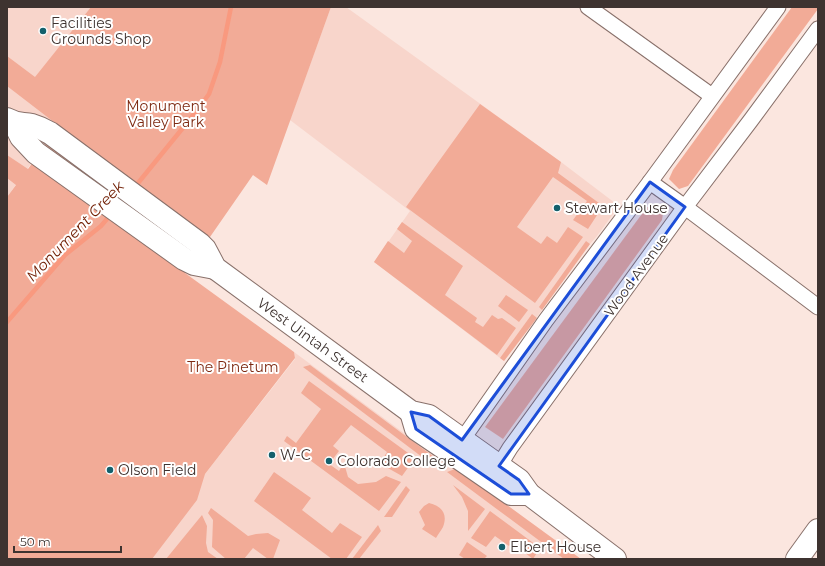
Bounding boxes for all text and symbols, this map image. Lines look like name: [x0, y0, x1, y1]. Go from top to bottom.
place label: Facilities Grounds Shop: [51, 14, 151, 48]
marker: Facilities Grounds Shop: [38, 26, 48, 36]
park label: Monument Valley Park: [126, 97, 206, 131]
water label: Monument Creek: [22, 176, 129, 285]
place label: Stewart House: [565, 199, 668, 217]
marker: Stewart House: [552, 203, 562, 213]
street label: Wood Avenue: [600, 230, 672, 320]
street label: West Uintah Street: [254, 294, 372, 387]
park label: The Pinetum: [187, 358, 279, 376]
place label: W-C: [280, 446, 311, 464]
marker: W-C: [267, 450, 277, 460]
place label: Colorado College: [337, 452, 456, 470]
marker: Colorado College: [324, 456, 334, 466]
place label: Olson Field: [118, 461, 197, 479]
marker: Olson Field: [105, 465, 115, 475]
scale bar: [14, 528, 121, 554]
text: 50 m: [20, 534, 51, 549]
place label: Elbert House: [510, 538, 601, 556]
marker: Elbert House: [497, 542, 507, 552]

